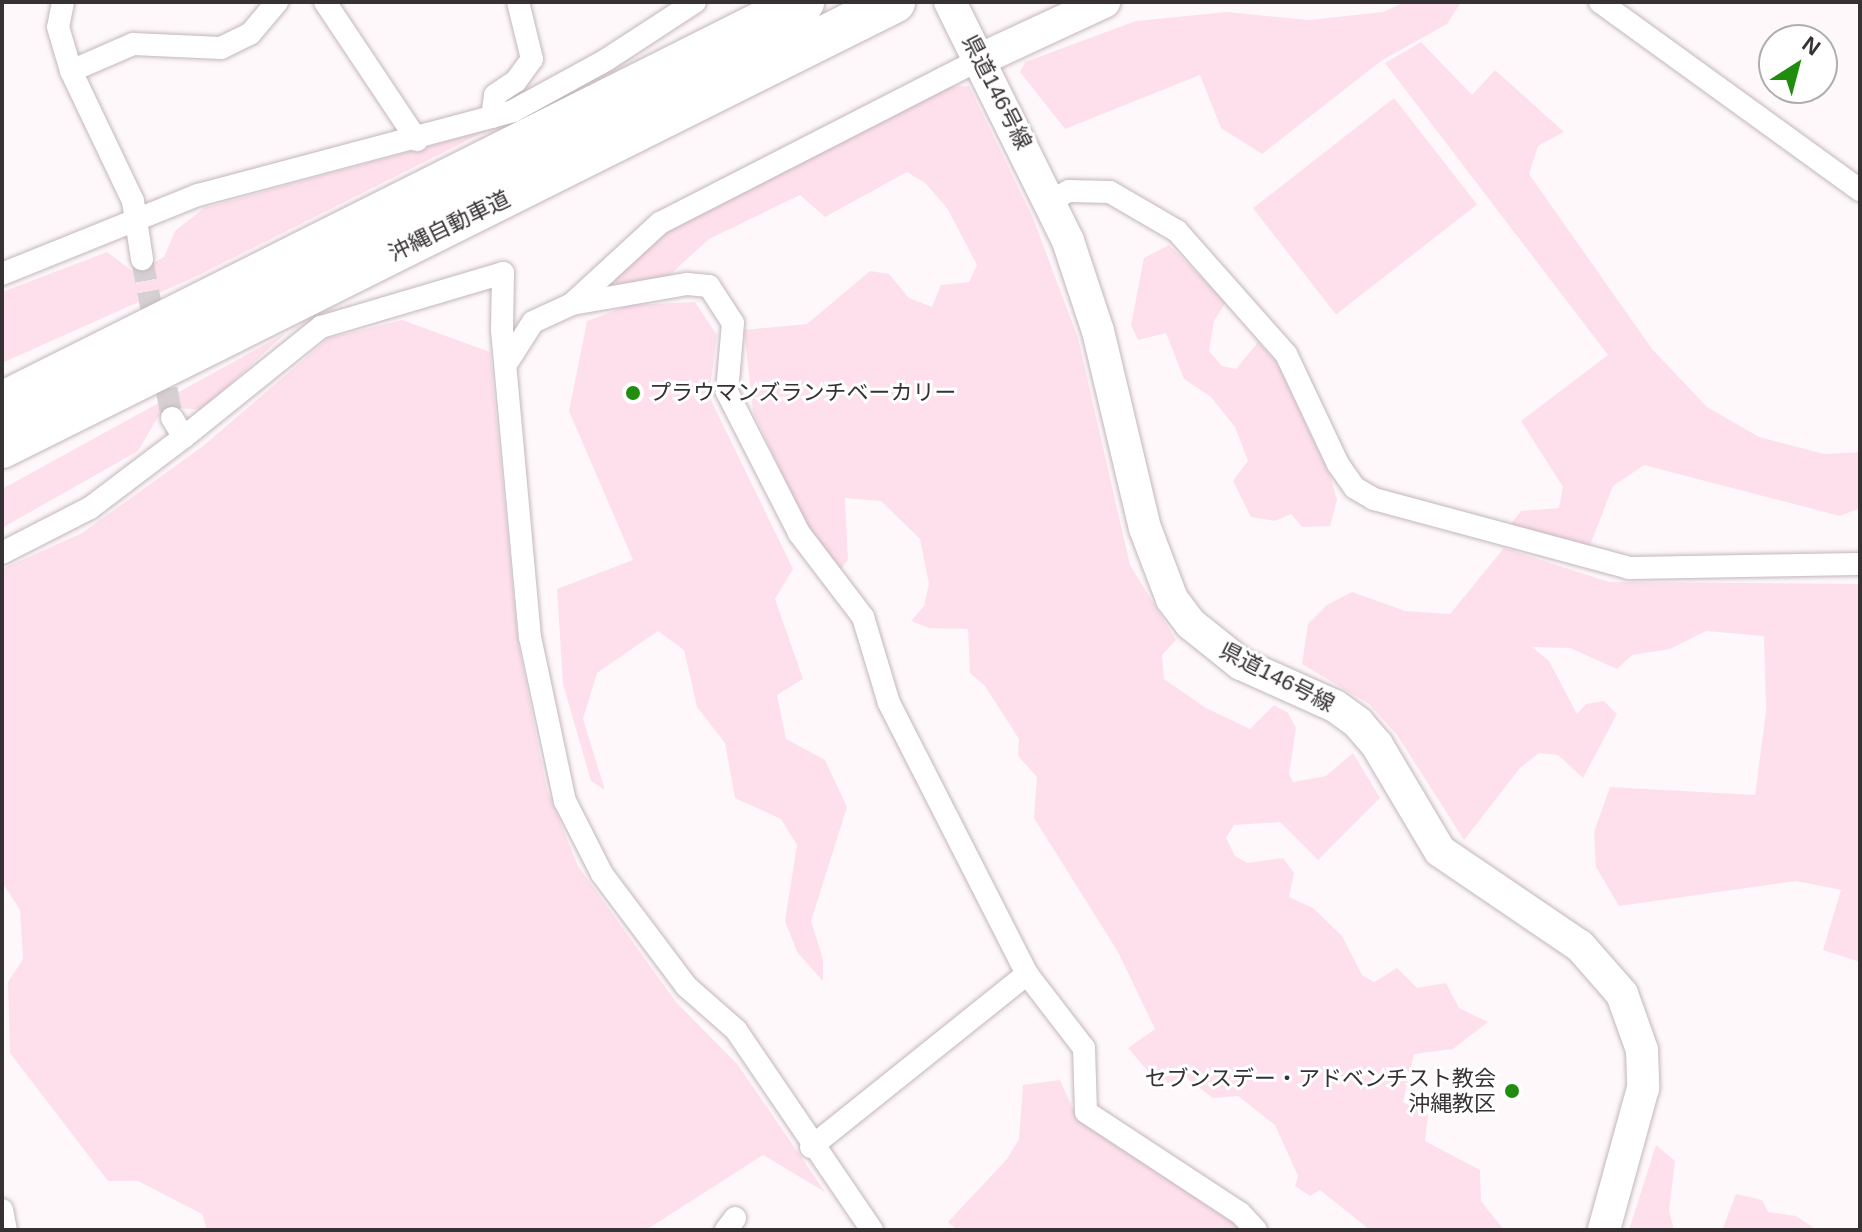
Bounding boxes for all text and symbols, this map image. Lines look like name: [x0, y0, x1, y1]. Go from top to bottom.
north arrow: [1758, 24, 1838, 104]
street label: 県道146号線: [957, 30, 1037, 154]
text: N: [1797, 31, 1825, 61]
street label: 沖縄自動車道: [384, 185, 514, 267]
place label: プラウマンズランチベーカリー: [649, 380, 957, 406]
marker: プラウマンズランチベーカリー: [624, 384, 642, 402]
street label: 県道146号線: [1215, 637, 1339, 717]
place label: セブンスデー・アドベンチスト教会 沖縄教区: [1144, 1065, 1496, 1116]
marker: セブンスデー・アドベンチスト教会 沖縄教区: [1503, 1082, 1521, 1100]

